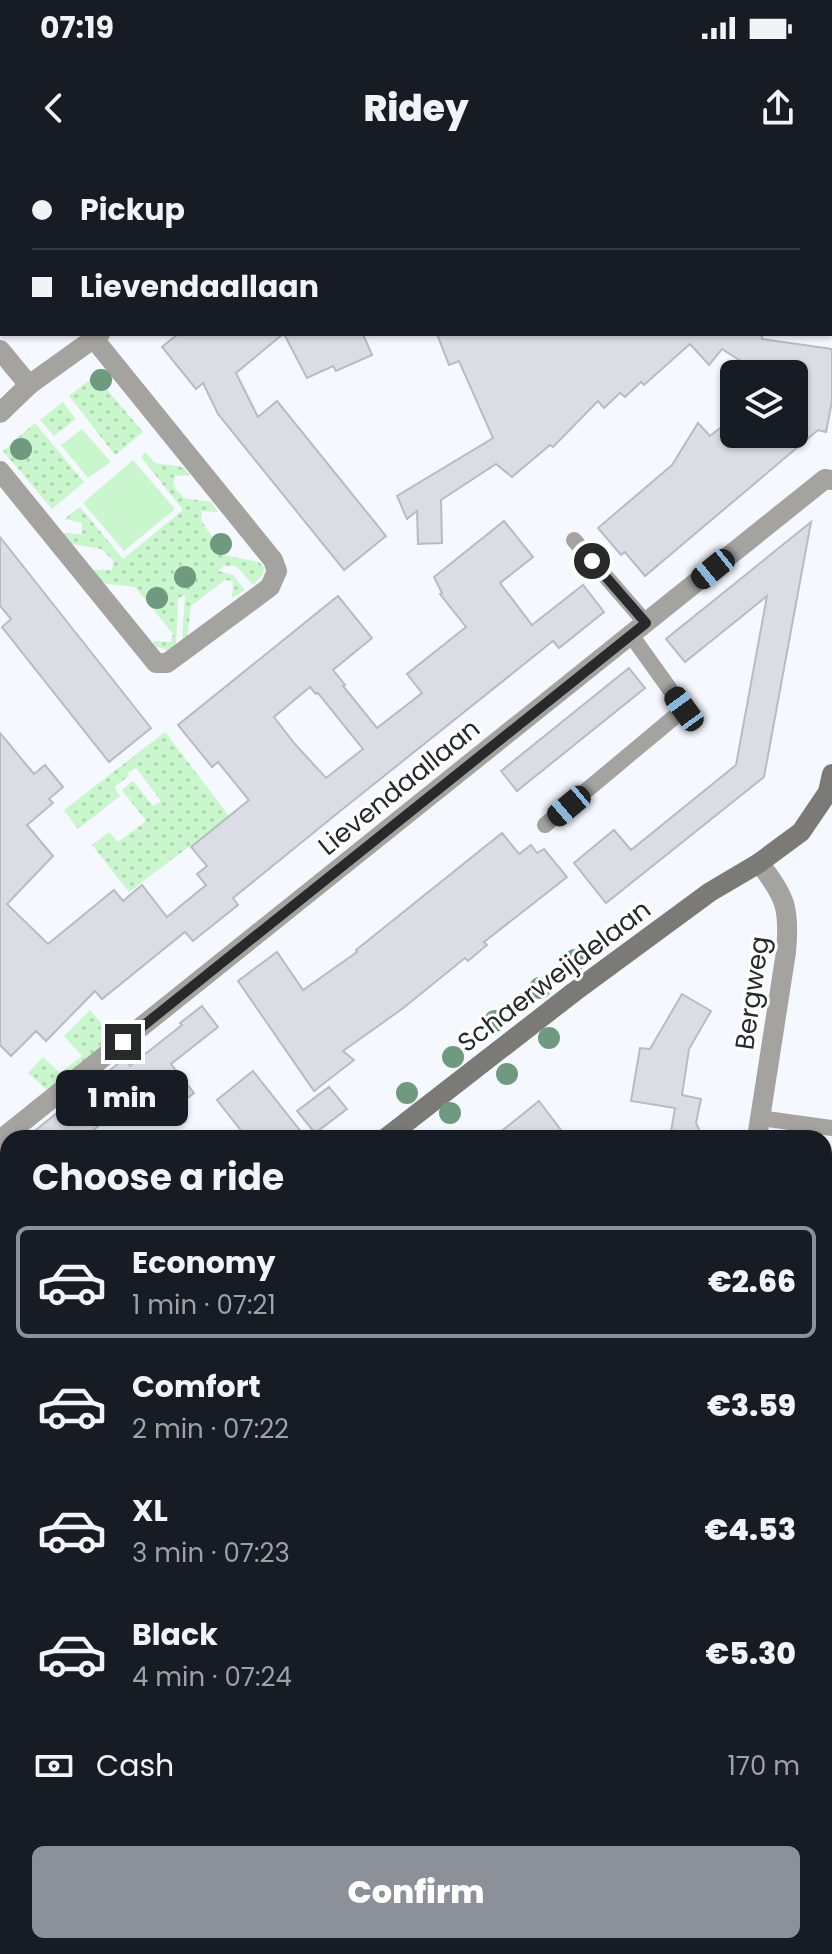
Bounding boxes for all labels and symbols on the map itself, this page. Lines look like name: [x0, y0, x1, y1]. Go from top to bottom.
route start: [574, 543, 610, 579]
car: [687, 545, 739, 593]
car: [660, 683, 708, 735]
street label: Lievendaallaan: [311, 711, 487, 863]
car: [543, 781, 595, 831]
street label: Schaerweijdelaan: [450, 891, 658, 1061]
street label: Bergweg: [726, 934, 778, 1052]
route end: [105, 1024, 141, 1060]
callout: 1 min: [57, 1070, 189, 1126]

